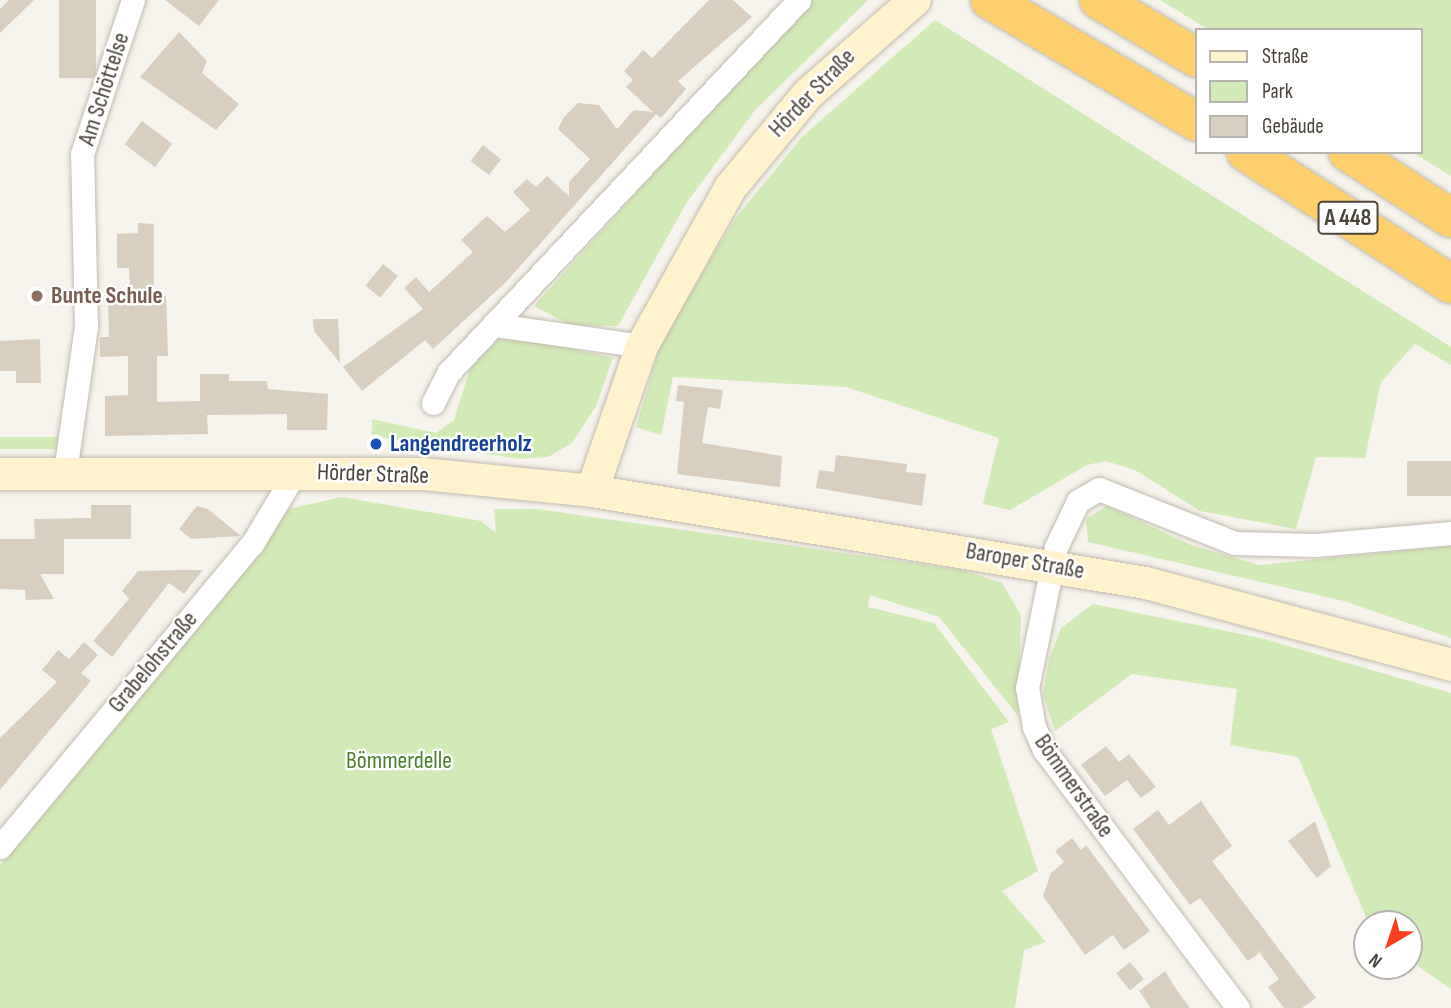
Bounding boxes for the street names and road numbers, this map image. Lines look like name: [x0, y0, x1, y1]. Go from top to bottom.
street label: Am Schöttelse: [72, 29, 136, 149]
street label: Hörder Straße: [763, 43, 861, 143]
road number: A 448: [1316, 198, 1380, 238]
street label: Hörder Straße: [316, 458, 430, 490]
street label: Baroper Straße: [964, 536, 1086, 586]
street label: Grabelohstraße: [102, 605, 204, 719]
street label: Bömmerstraße: [1028, 729, 1120, 843]

